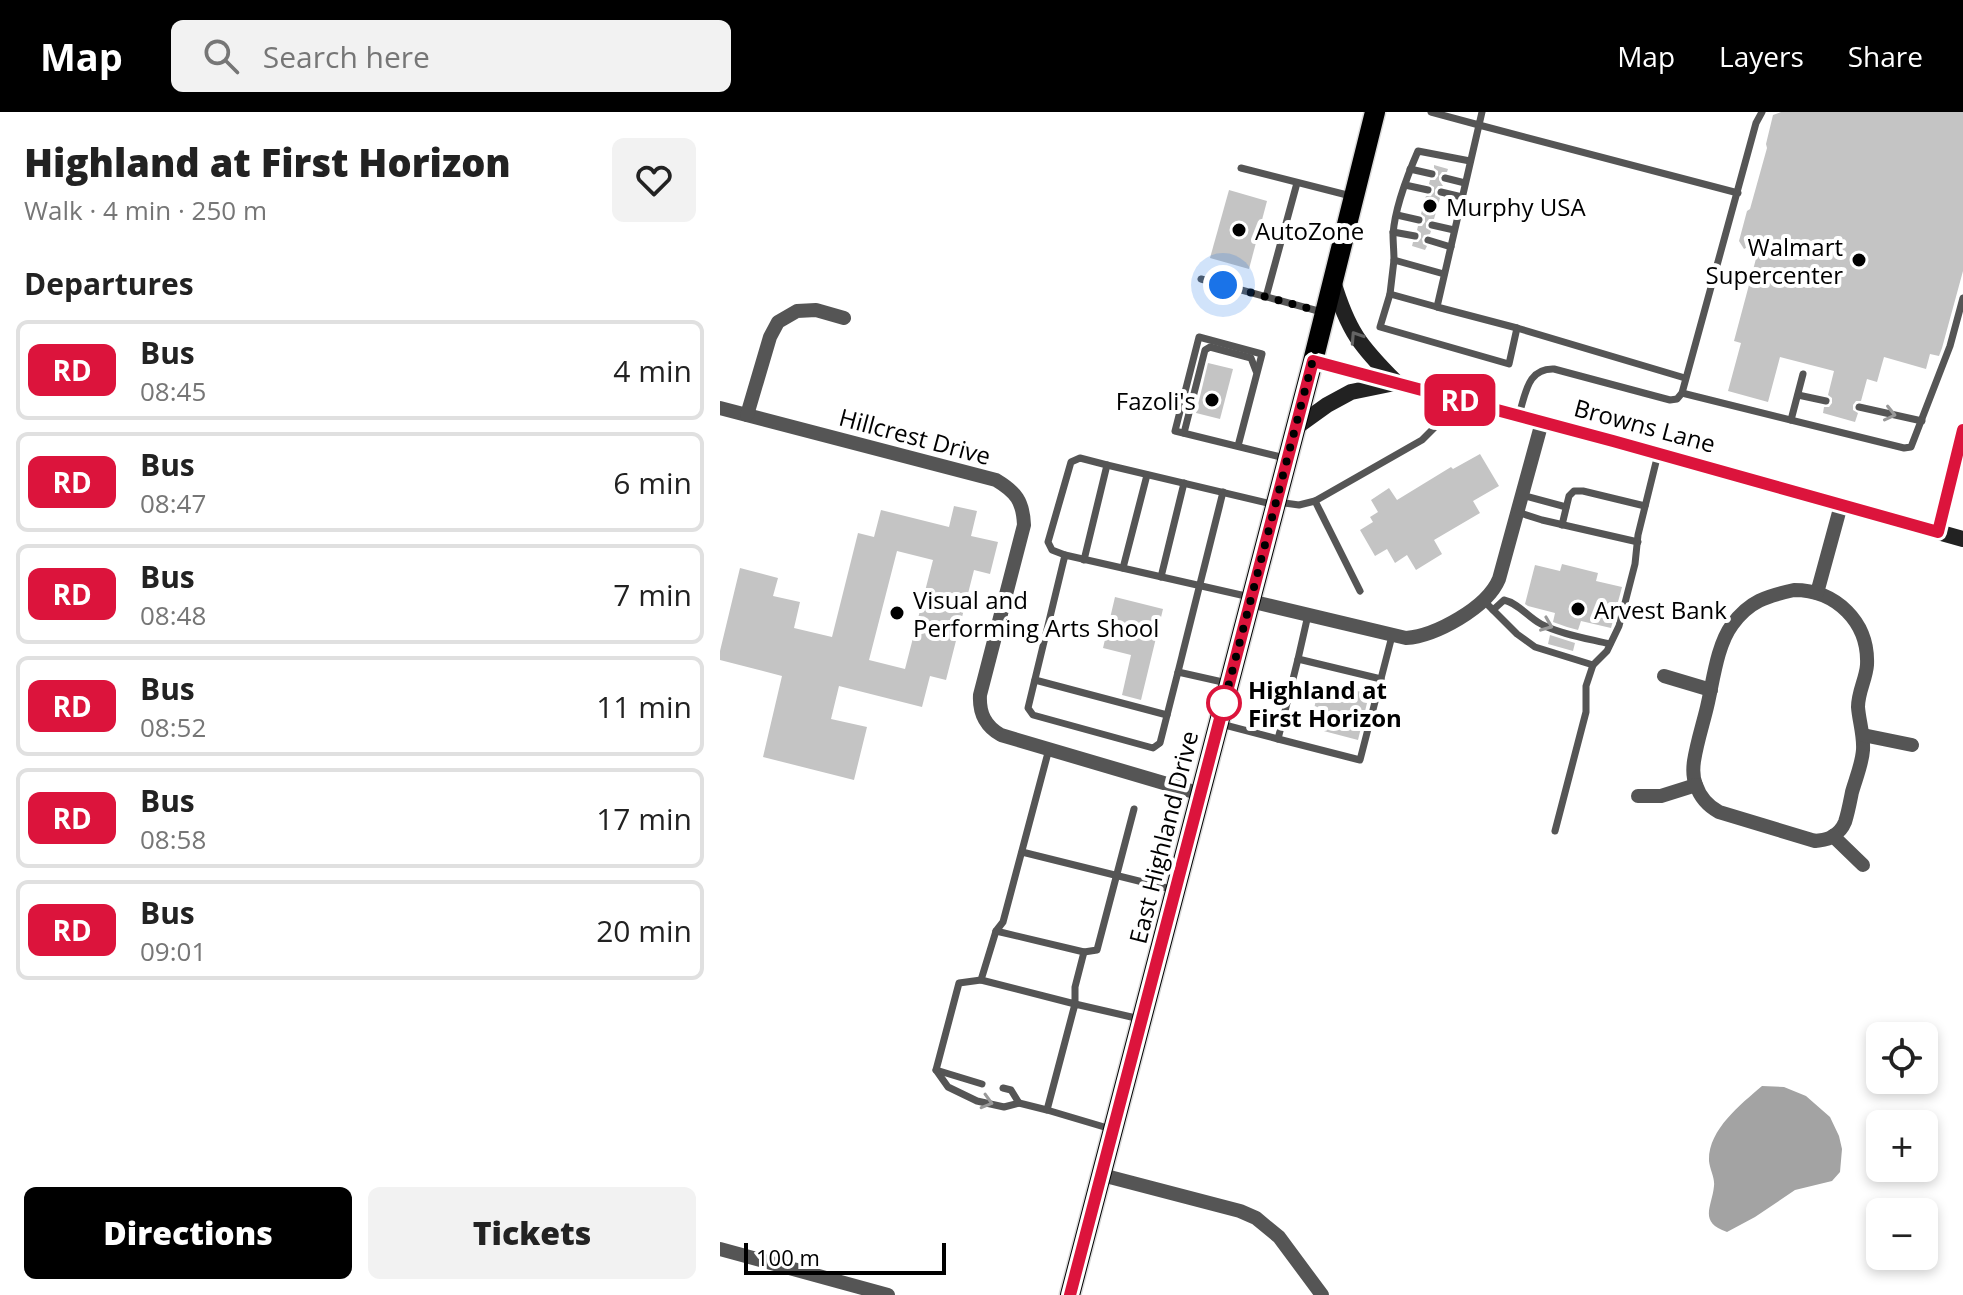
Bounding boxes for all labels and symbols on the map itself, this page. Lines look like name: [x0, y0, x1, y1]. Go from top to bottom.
place label: Murphy USA: [1446, 190, 1586, 223]
marker: Murphy USA: [1421, 197, 1439, 215]
place label: AutoZone: [1255, 214, 1364, 247]
marker: AutoZone: [1230, 221, 1248, 239]
place label: Walmart Supercenter: [1706, 230, 1843, 291]
marker: Walmart Supercenter: [1850, 251, 1868, 269]
your location: [1203, 265, 1243, 305]
one-way arrow: [1351, 331, 1366, 346]
line badge: RD: [1424, 374, 1496, 426]
place label: Fazoli's: [1116, 384, 1196, 417]
street label: Browns Lane: [1571, 390, 1719, 460]
marker: Fazoli's: [1203, 391, 1221, 409]
street label: Hillcrest Drive: [836, 400, 994, 472]
one-way arrow: [1883, 405, 1897, 422]
place label: Visual and Performing Arts Shool: [913, 583, 1159, 644]
place label: Arvest Bank: [1594, 593, 1727, 626]
marker: Arvest Bank: [1569, 600, 1587, 618]
marker: Visual and Performing Arts Shool: [888, 604, 906, 622]
one-way arrow: [1539, 615, 1553, 632]
place label: Highland at First Horizon: [1248, 673, 1402, 734]
marker: Highland at First Horizon: [1207, 686, 1241, 720]
street label: East Highland Drive: [1121, 727, 1205, 947]
one-way arrow: [979, 1093, 993, 1110]
scale bar: [744, 1239, 946, 1275]

